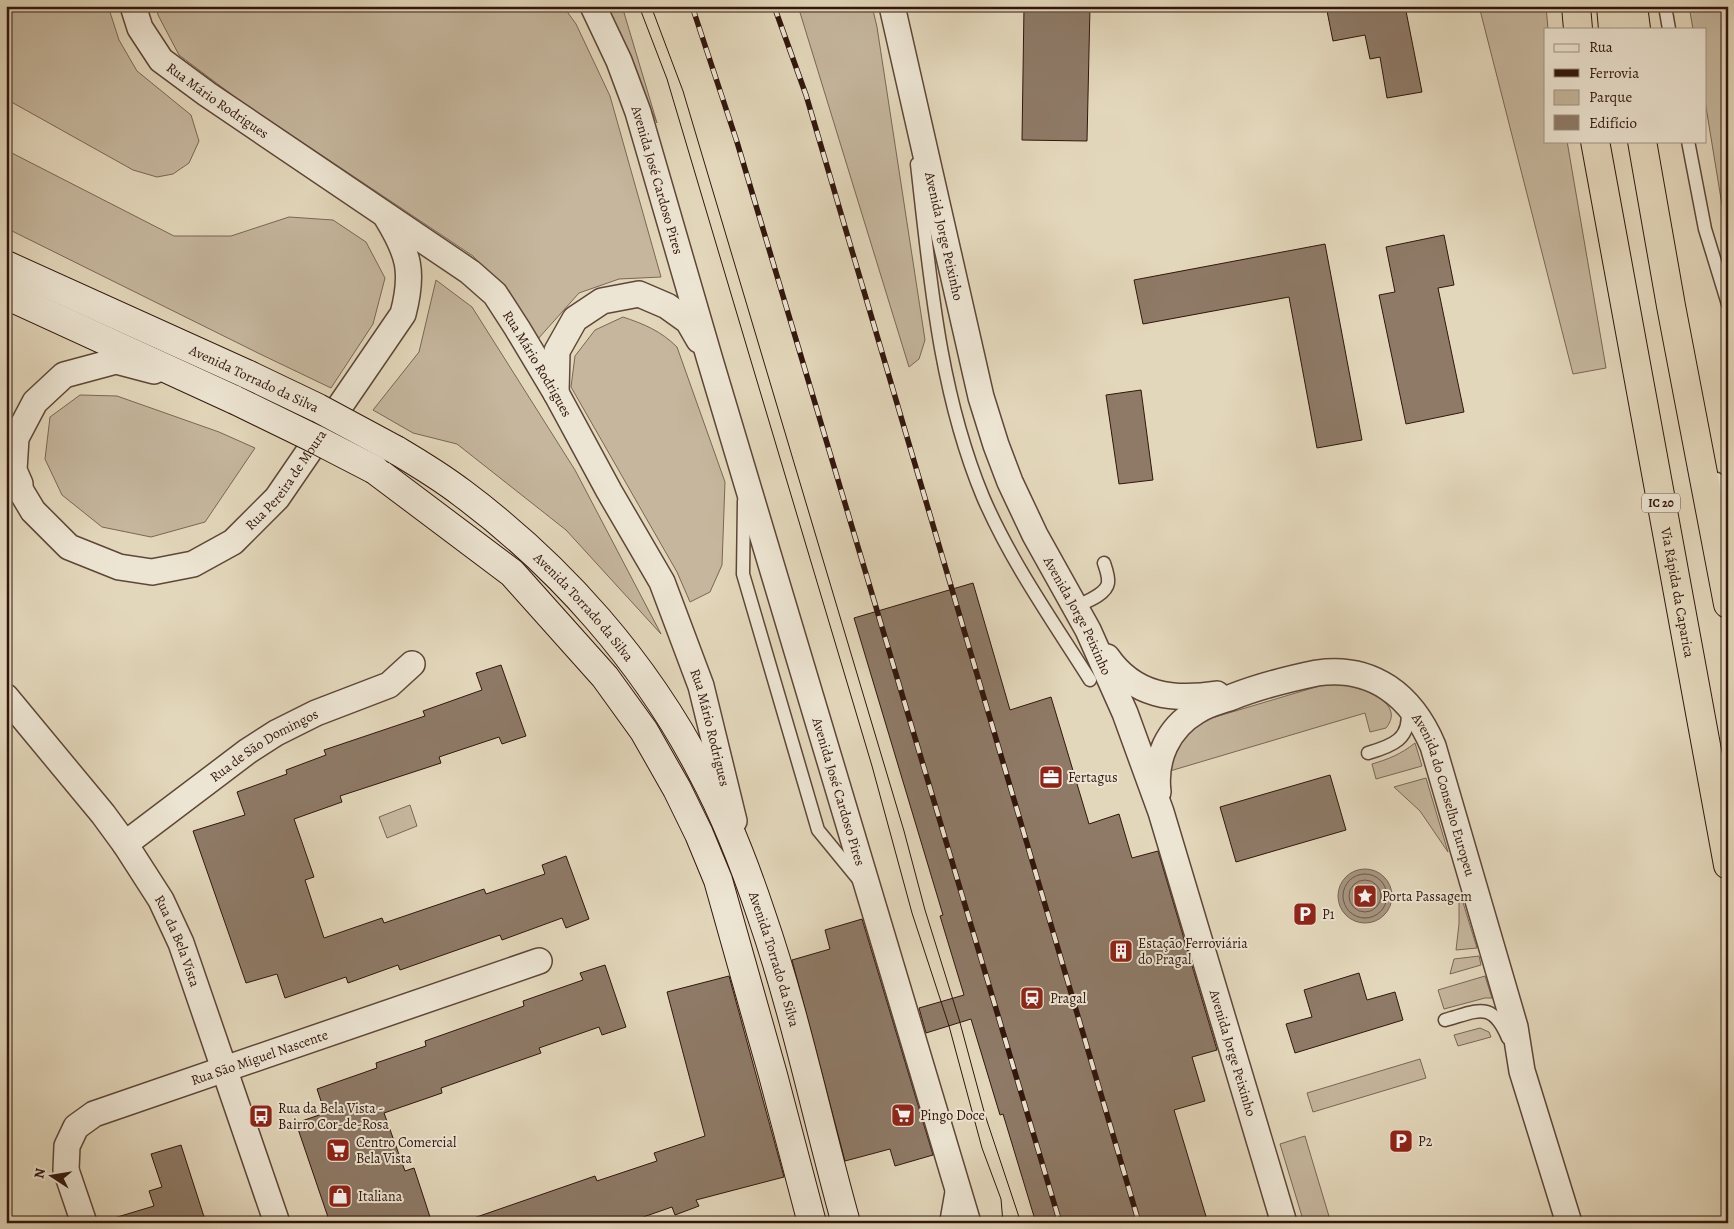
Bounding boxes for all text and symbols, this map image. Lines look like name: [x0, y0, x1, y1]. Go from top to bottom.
legend: [1544, 28, 1706, 142]
text: Rua: [1589, 37, 1613, 57]
street label: Rua Mário Rodrigues: [163, 58, 273, 143]
text: Ferrovia: [1589, 63, 1639, 83]
text: Parque: [1589, 87, 1632, 107]
street label: Avenida José Cardoso Pires: [627, 102, 688, 256]
text: Edifício: [1589, 113, 1637, 133]
street label: Avenida Jorge Peixinho: [920, 169, 968, 302]
street label: Rua Mário Rodrigues: [498, 307, 577, 420]
street label: Avenida Torrado da Silva: [185, 340, 322, 418]
street label: Rua Pereira de Moura: [241, 425, 331, 534]
road number: IC 20: [1642, 493, 1680, 512]
street label: Via Rápida da Caparica: [1656, 525, 1699, 660]
street label: Avenida Torrado da Silva: [529, 547, 638, 666]
street label: Avenida Jorge Peixinho: [1039, 552, 1116, 678]
street label: Rua Mário Rodrigues: [686, 666, 735, 788]
street label: Rua de São Domingos: [206, 704, 321, 786]
street label: Avenida do Conselho Europeu: [1407, 708, 1480, 879]
street label: Avenida José Cardoso Pires: [808, 714, 870, 868]
office icon: Fertagus: [1038, 764, 1064, 790]
place label: Fertagus: [1068, 768, 1118, 787]
place icon: Porta Passagem: [1352, 883, 1378, 909]
place label: Porta Passagem: [1382, 887, 1472, 906]
street label: Avenida Torrado da Silva: [744, 888, 804, 1030]
street label: Rua da Bela Vista: [150, 891, 205, 990]
parking icon: P1: [1292, 901, 1318, 927]
place label: P1: [1322, 905, 1335, 924]
place label: Estação Ferroviária do Pragal: [1138, 934, 1248, 969]
building icon: Estação Ferroviária do Pragal: [1108, 938, 1134, 964]
station icon: Pragal: [1019, 985, 1045, 1011]
street label: Avenida Jorge Peixinho: [1205, 986, 1261, 1119]
place label: Pragal: [1050, 989, 1087, 1008]
street label: Rua São Miguel Nascente: [188, 1025, 330, 1090]
place label: Rua da Bela Vista - Bairro Cor-de-Rosa: [278, 1099, 389, 1134]
supermarket icon: Pingo Doce: [890, 1102, 916, 1128]
bus stop icon: Rua da Bela Vista - Bairro Cor-de-Rosa: [248, 1103, 274, 1129]
place label: Pingo Doce: [920, 1106, 985, 1125]
parking icon: P2: [1388, 1128, 1414, 1154]
place label: P2: [1418, 1132, 1433, 1151]
place label: Centro Comercial Bela Vista: [356, 1133, 457, 1168]
supermarket icon: Centro Comercial Bela Vista: [325, 1137, 351, 1163]
north arrow: [28, 1152, 78, 1202]
text: N: [29, 1166, 50, 1180]
shop icon: Italiana: [327, 1183, 353, 1209]
place label: Italiana: [358, 1187, 403, 1206]

